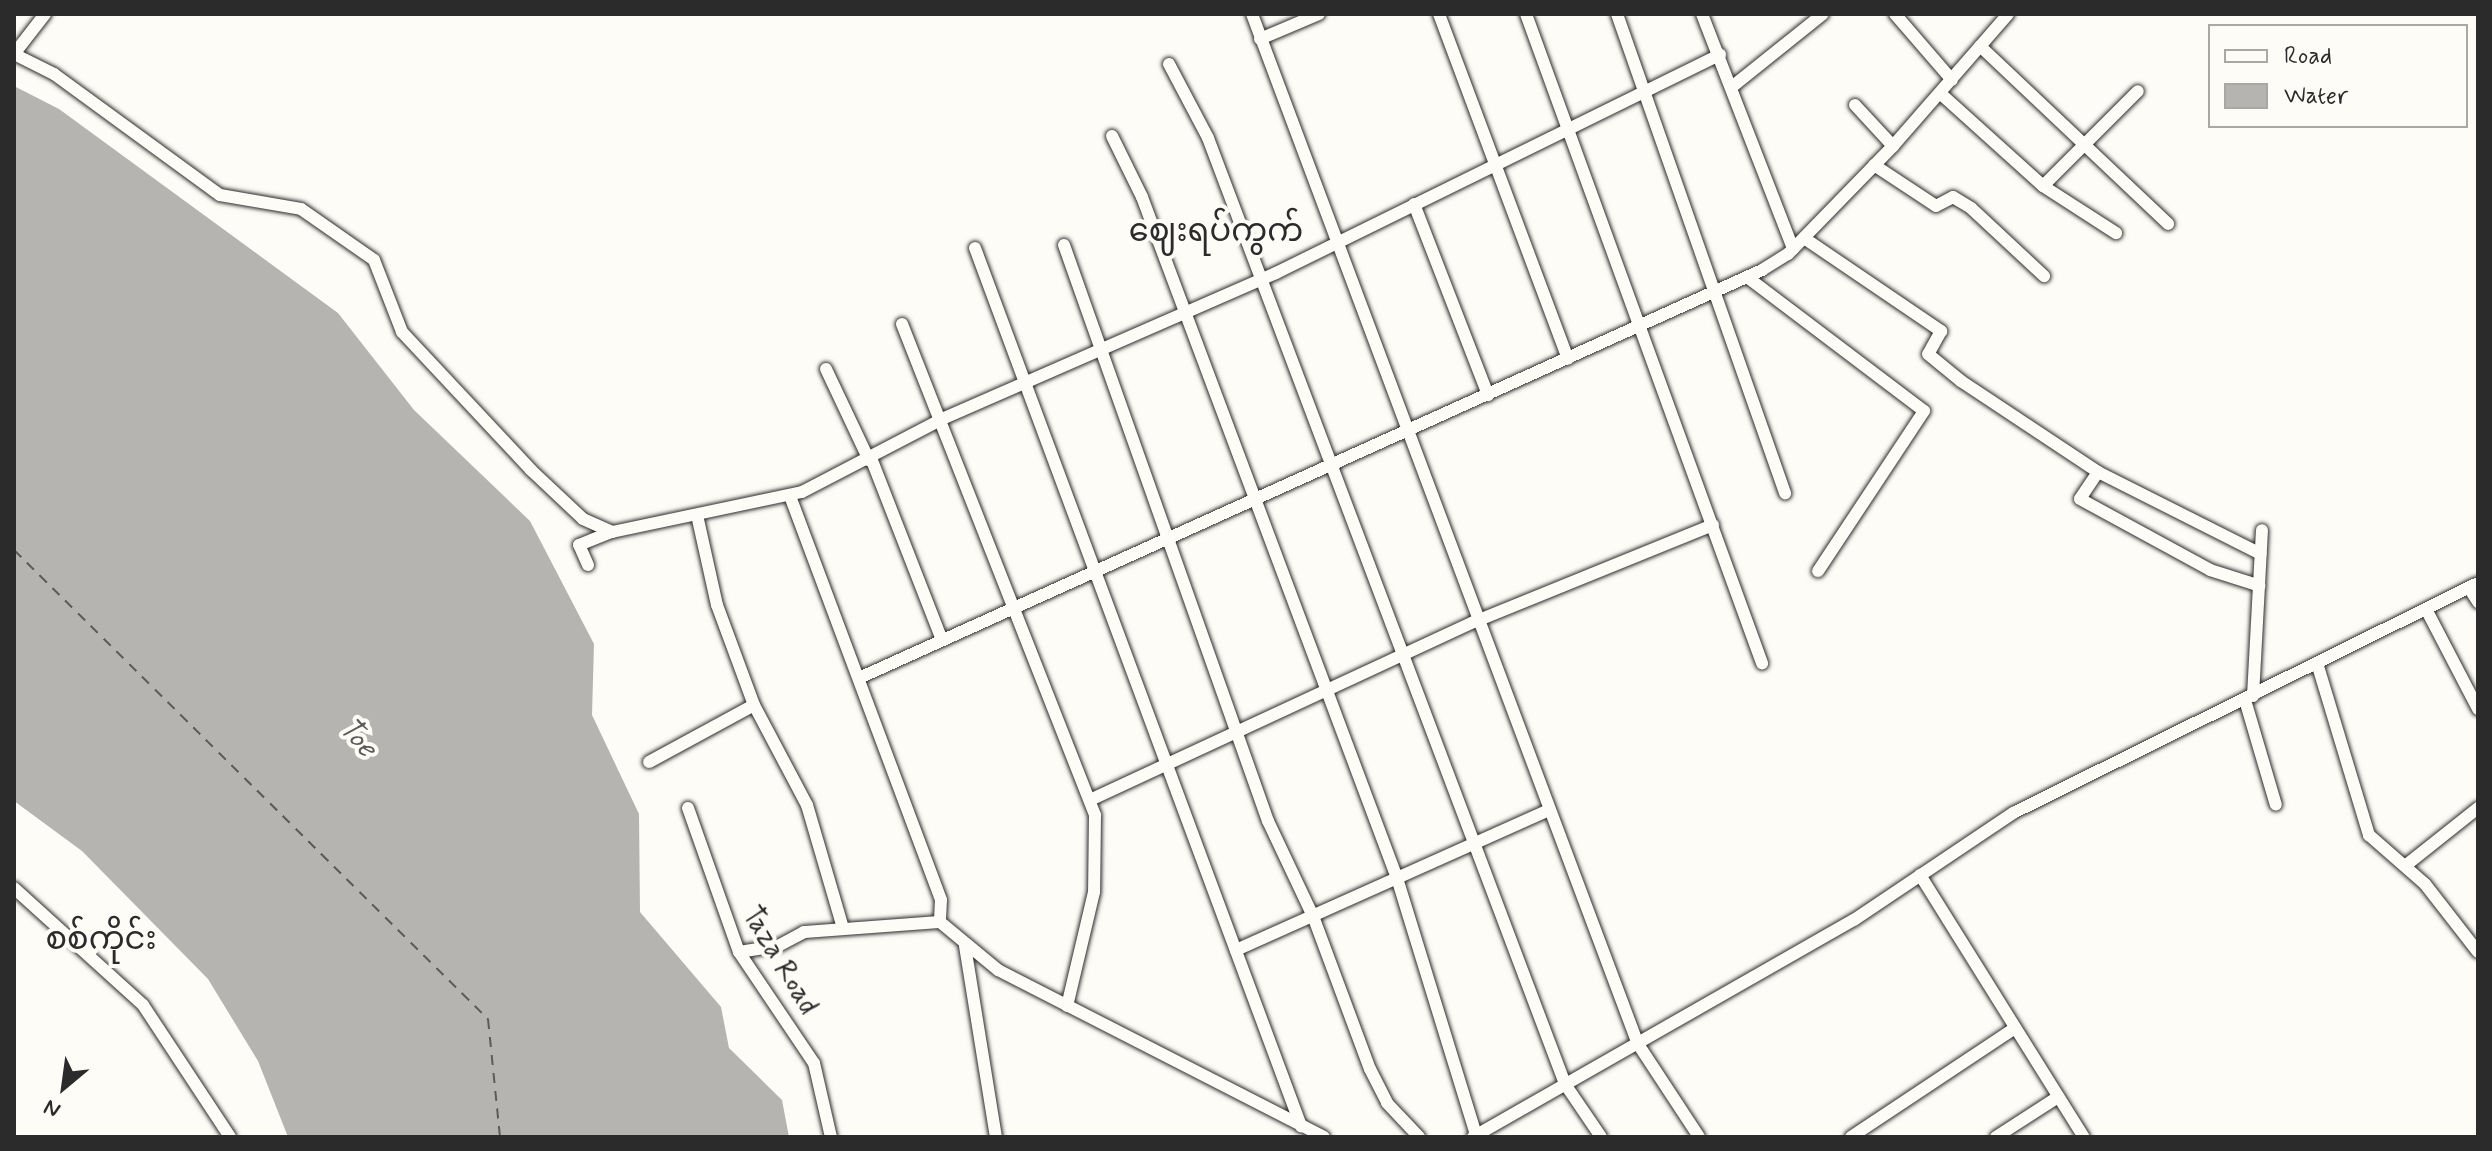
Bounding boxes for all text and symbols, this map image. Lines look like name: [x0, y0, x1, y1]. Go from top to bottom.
legend: [2208, 24, 2468, 128]
text: Road: [2284, 41, 2332, 72]
text: Water: [2284, 81, 2348, 112]
district label: ဈေးရပ်ကွက်: [1129, 213, 1303, 251]
water label: Toe: [330, 711, 384, 765]
street label: Taza Road: [734, 901, 824, 1021]
district label: စစ်ကိုင်း: [46, 921, 156, 959]
north arrow: [24, 1047, 104, 1127]
text: N: [39, 1092, 66, 1124]

